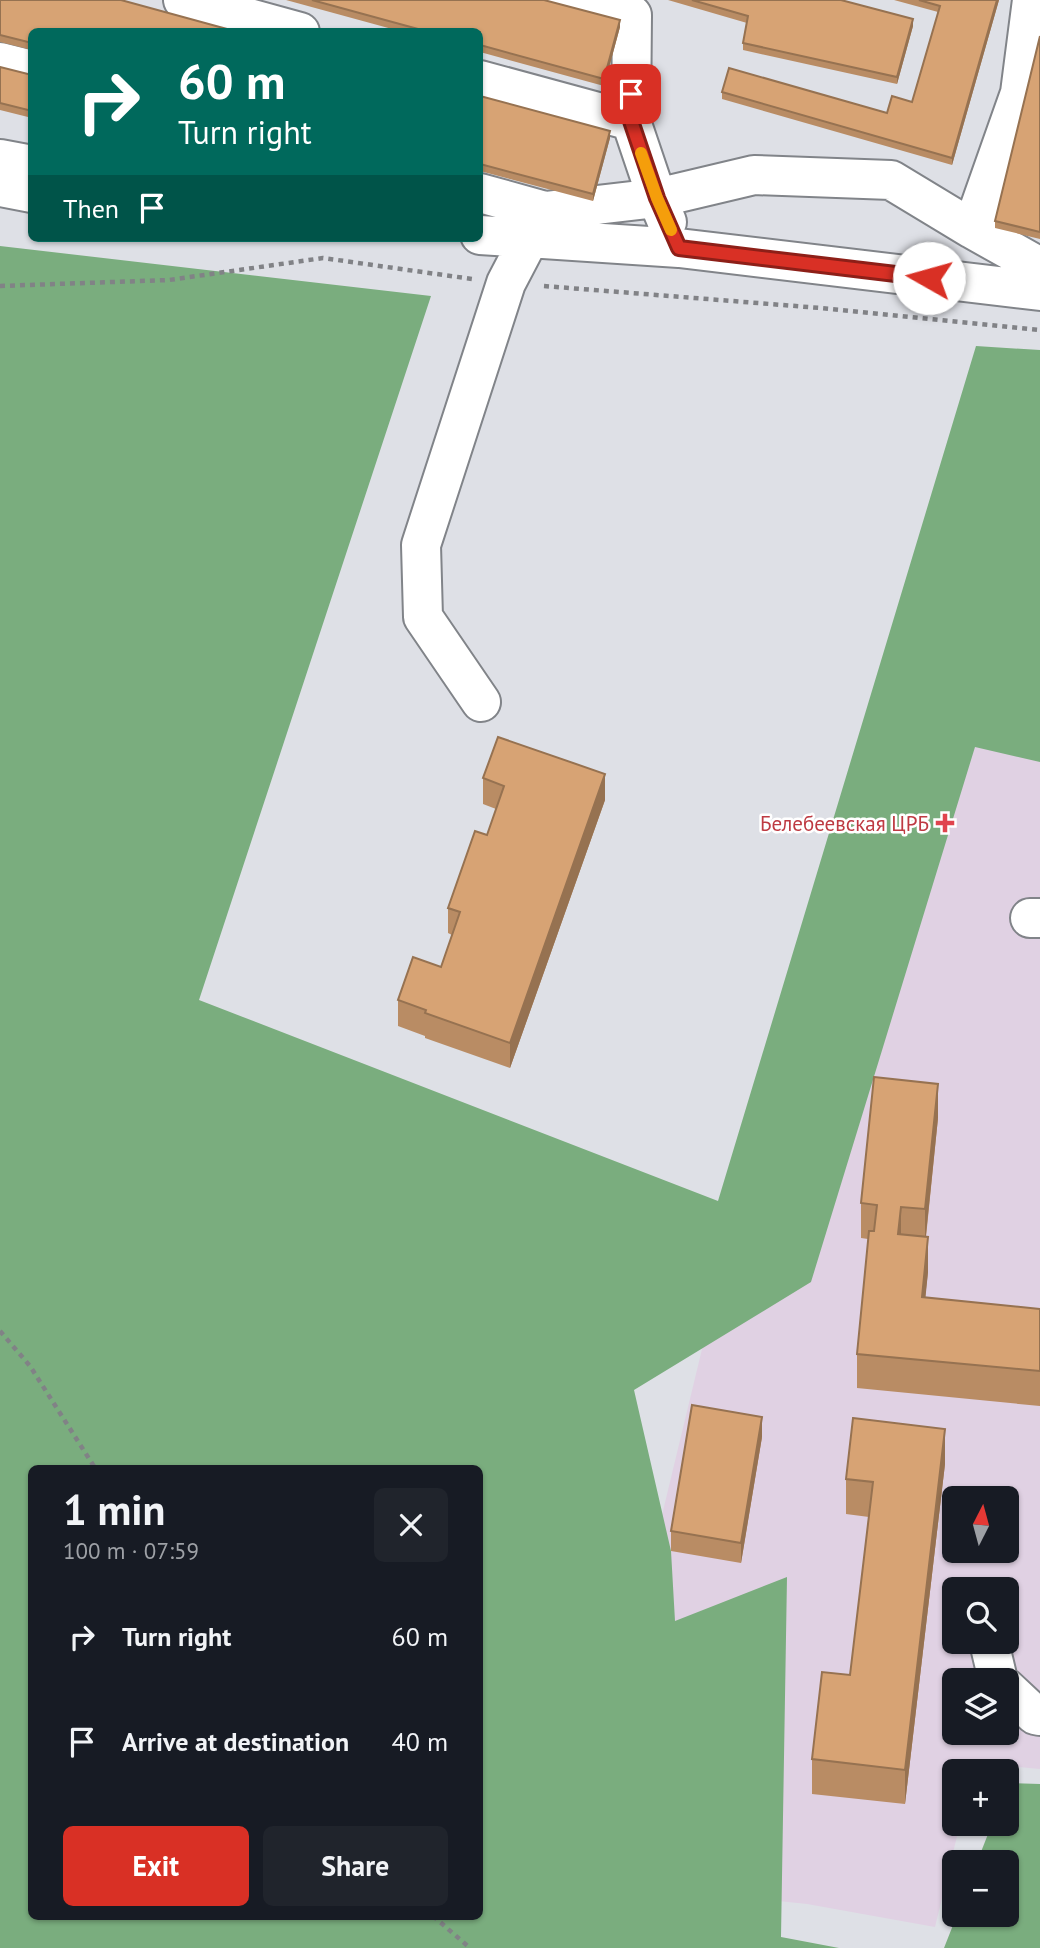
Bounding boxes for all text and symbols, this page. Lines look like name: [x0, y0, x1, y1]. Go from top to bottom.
text: 60 m: [178, 49, 285, 113]
icon: right: [63, 56, 154, 147]
pin: [601, 64, 661, 124]
icon: arrive: [612, 75, 650, 113]
text: Turn right: [178, 111, 312, 153]
icon: arrive: [133, 189, 171, 227]
text: Then: [63, 192, 119, 225]
position arrow: [892, 241, 966, 315]
place label: Белебеевская ЦРБ: [760, 810, 929, 837]
marker: Белебеевская ЦРБ: [935, 813, 955, 833]
text: 1 min: [63, 1482, 165, 1537]
north arrow: [942, 1486, 1018, 1563]
map controls: [942, 1486, 1019, 1927]
button: close: [374, 1488, 448, 1562]
text: 100 m · 07:59: [63, 1536, 199, 1565]
button: search: [942, 1577, 1019, 1654]
icon: right: [63, 1618, 101, 1656]
text: Turn right: [122, 1620, 231, 1653]
text: 60 m: [392, 1620, 448, 1653]
button: layers: [942, 1668, 1019, 1745]
icon: arrive: [63, 1723, 101, 1761]
text: Arrive at destination: [122, 1725, 349, 1758]
text: 40 m: [392, 1725, 448, 1758]
button: +: [942, 1759, 1019, 1836]
button: Exit: [63, 1826, 249, 1906]
button: Share: [263, 1826, 448, 1906]
button: −: [942, 1850, 1019, 1927]

